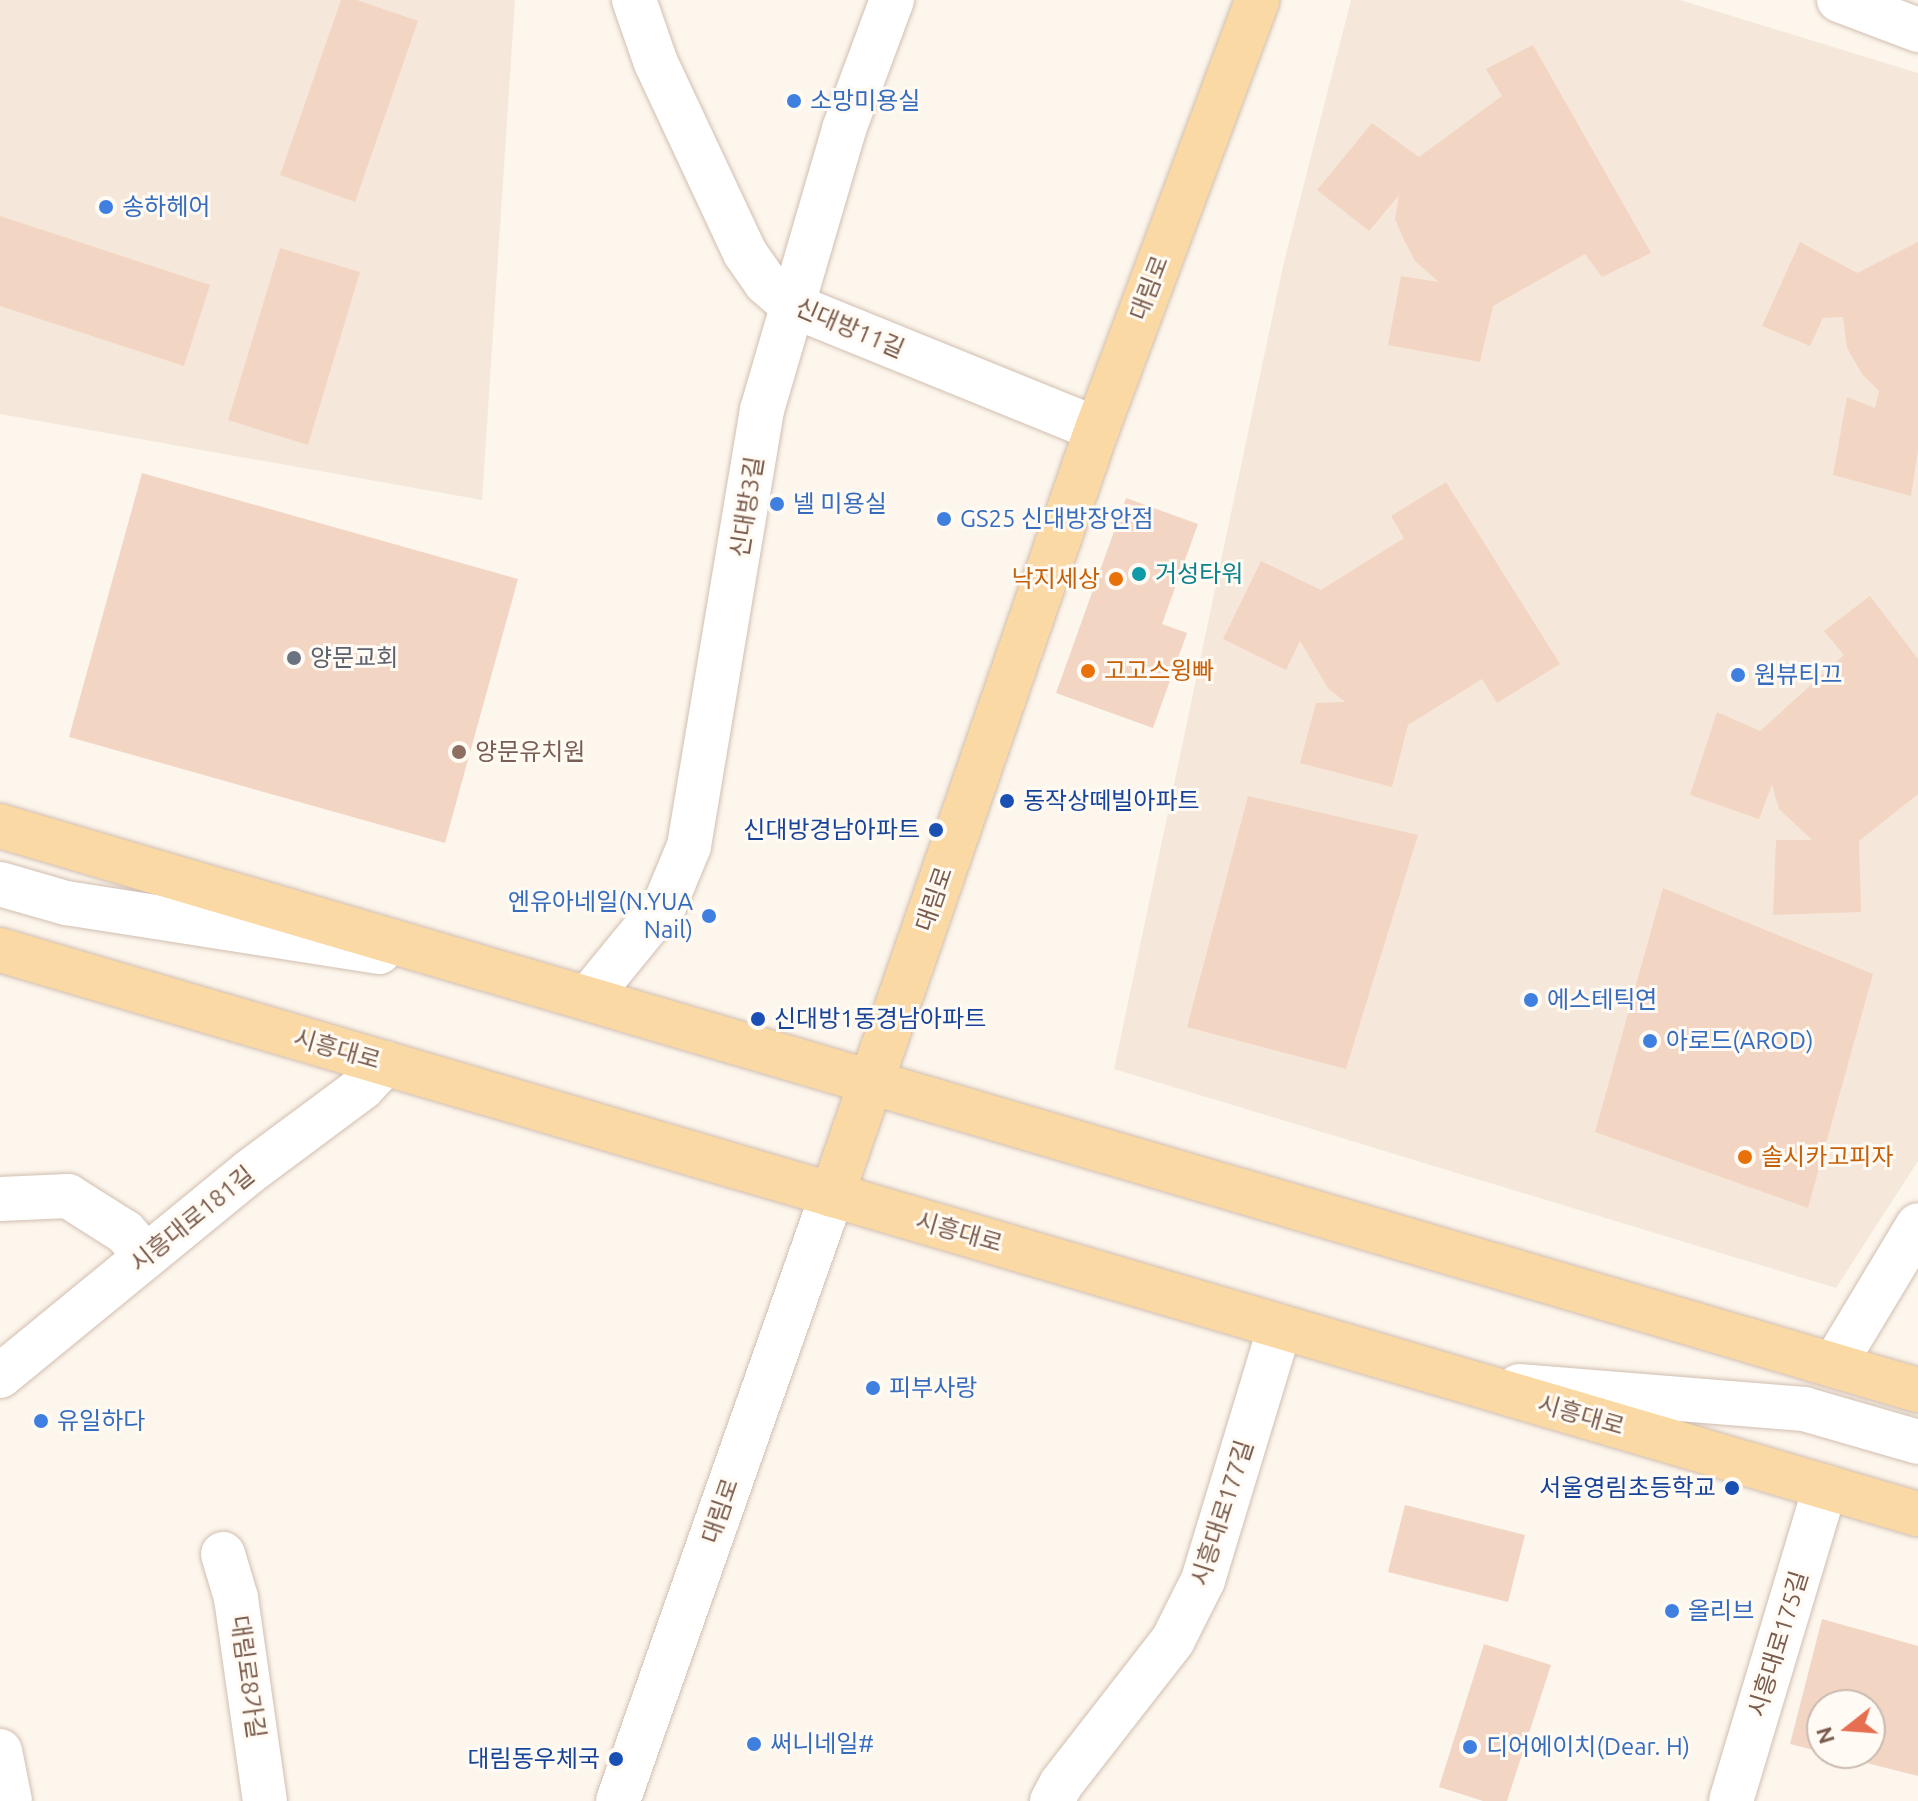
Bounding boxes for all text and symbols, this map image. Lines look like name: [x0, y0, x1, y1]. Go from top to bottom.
place label: 소망미용실: [810, 87, 920, 115]
marker: 소망미용실: [785, 92, 803, 110]
place label: 송하헤어: [122, 193, 210, 221]
marker: 송하헤어: [97, 198, 115, 216]
street label: 대림로: [1124, 252, 1174, 324]
street label: 신대방11길: [791, 292, 909, 364]
street label: 신대방3길: [725, 454, 769, 560]
place label: 넬 미용실: [793, 490, 887, 518]
marker: 넬 미용실: [768, 495, 786, 513]
place label: GS25 신대방장안점: [960, 505, 1154, 533]
marker: GS25 신대방장안점: [935, 510, 953, 528]
place label: 거성타워: [1155, 560, 1243, 588]
place label: 낙지세상: [1012, 565, 1100, 593]
marker: 거성타워: [1130, 565, 1148, 583]
marker: 낙지세상: [1107, 570, 1125, 588]
place label: 양문교회: [310, 644, 398, 672]
marker: 양문교회: [285, 649, 303, 667]
place label: 고고스윙빠: [1104, 657, 1214, 685]
place label: 원뷰티끄: [1754, 661, 1842, 689]
marker: 고고스윙빠: [1079, 662, 1097, 680]
marker: 원뷰티끄: [1729, 666, 1747, 684]
place label: 양문유치원: [475, 738, 585, 766]
marker: 양문유치원: [450, 743, 468, 761]
place label: 동작상떼빌아파트: [1023, 787, 1200, 815]
marker: 동작상떼빌아파트: [998, 792, 1016, 810]
place label: 신대방경남아파트: [743, 816, 920, 844]
marker: 신대방경남아파트: [927, 821, 945, 839]
street label: 대림로: [910, 863, 958, 935]
place label: 엔유아네일(N.YUA Nail): [508, 888, 693, 944]
marker: 엔유아네일(N.YUA Nail): [700, 907, 718, 925]
place label: 에스테틱연: [1547, 986, 1657, 1014]
marker: 에스테틱연: [1522, 991, 1540, 1009]
place label: 신대방1동경남아파트: [774, 1005, 986, 1033]
marker: 신대방1동경남아파트: [749, 1010, 767, 1028]
street label: 시흥대로: [291, 1023, 383, 1075]
place label: 아로드(AROD): [1666, 1027, 1813, 1055]
marker: 아로드(AROD): [1641, 1032, 1659, 1050]
place label: 솔시카고피자: [1761, 1143, 1893, 1171]
marker: 솔시카고피자: [1736, 1148, 1754, 1166]
street label: 시흥대로181길: [124, 1160, 260, 1278]
street label: 시흥대로: [913, 1206, 1005, 1258]
place label: 피부사랑: [889, 1374, 977, 1402]
marker: 피부사랑: [864, 1379, 882, 1397]
street label: 시흥대로: [1535, 1389, 1627, 1441]
place label: 유일하다: [57, 1407, 145, 1435]
marker: 유일하다: [32, 1412, 50, 1430]
street label: 시흥대로177길: [1185, 1437, 1259, 1589]
place label: 서울영림초등학교: [1539, 1474, 1716, 1502]
street label: 대림로: [696, 1475, 744, 1547]
marker: 서울영림초등학교: [1723, 1479, 1741, 1497]
street label: 시흥대로175길: [1742, 1568, 1814, 1720]
place label: 올리브: [1688, 1597, 1754, 1625]
marker: 올리브: [1663, 1602, 1681, 1620]
street label: 대림로8가길: [225, 1614, 271, 1740]
north arrow: [1806, 1689, 1886, 1769]
text: N: [1810, 1724, 1839, 1747]
place label: 써니네일#: [770, 1730, 874, 1758]
place label: 디어에이치(Dear. H): [1486, 1733, 1690, 1761]
marker: 써니네일#: [745, 1735, 763, 1753]
marker: 디어에이치(Dear. H): [1461, 1738, 1479, 1756]
place label: 대림동우체국: [468, 1745, 600, 1773]
marker: 대림동우체국: [607, 1750, 625, 1768]

